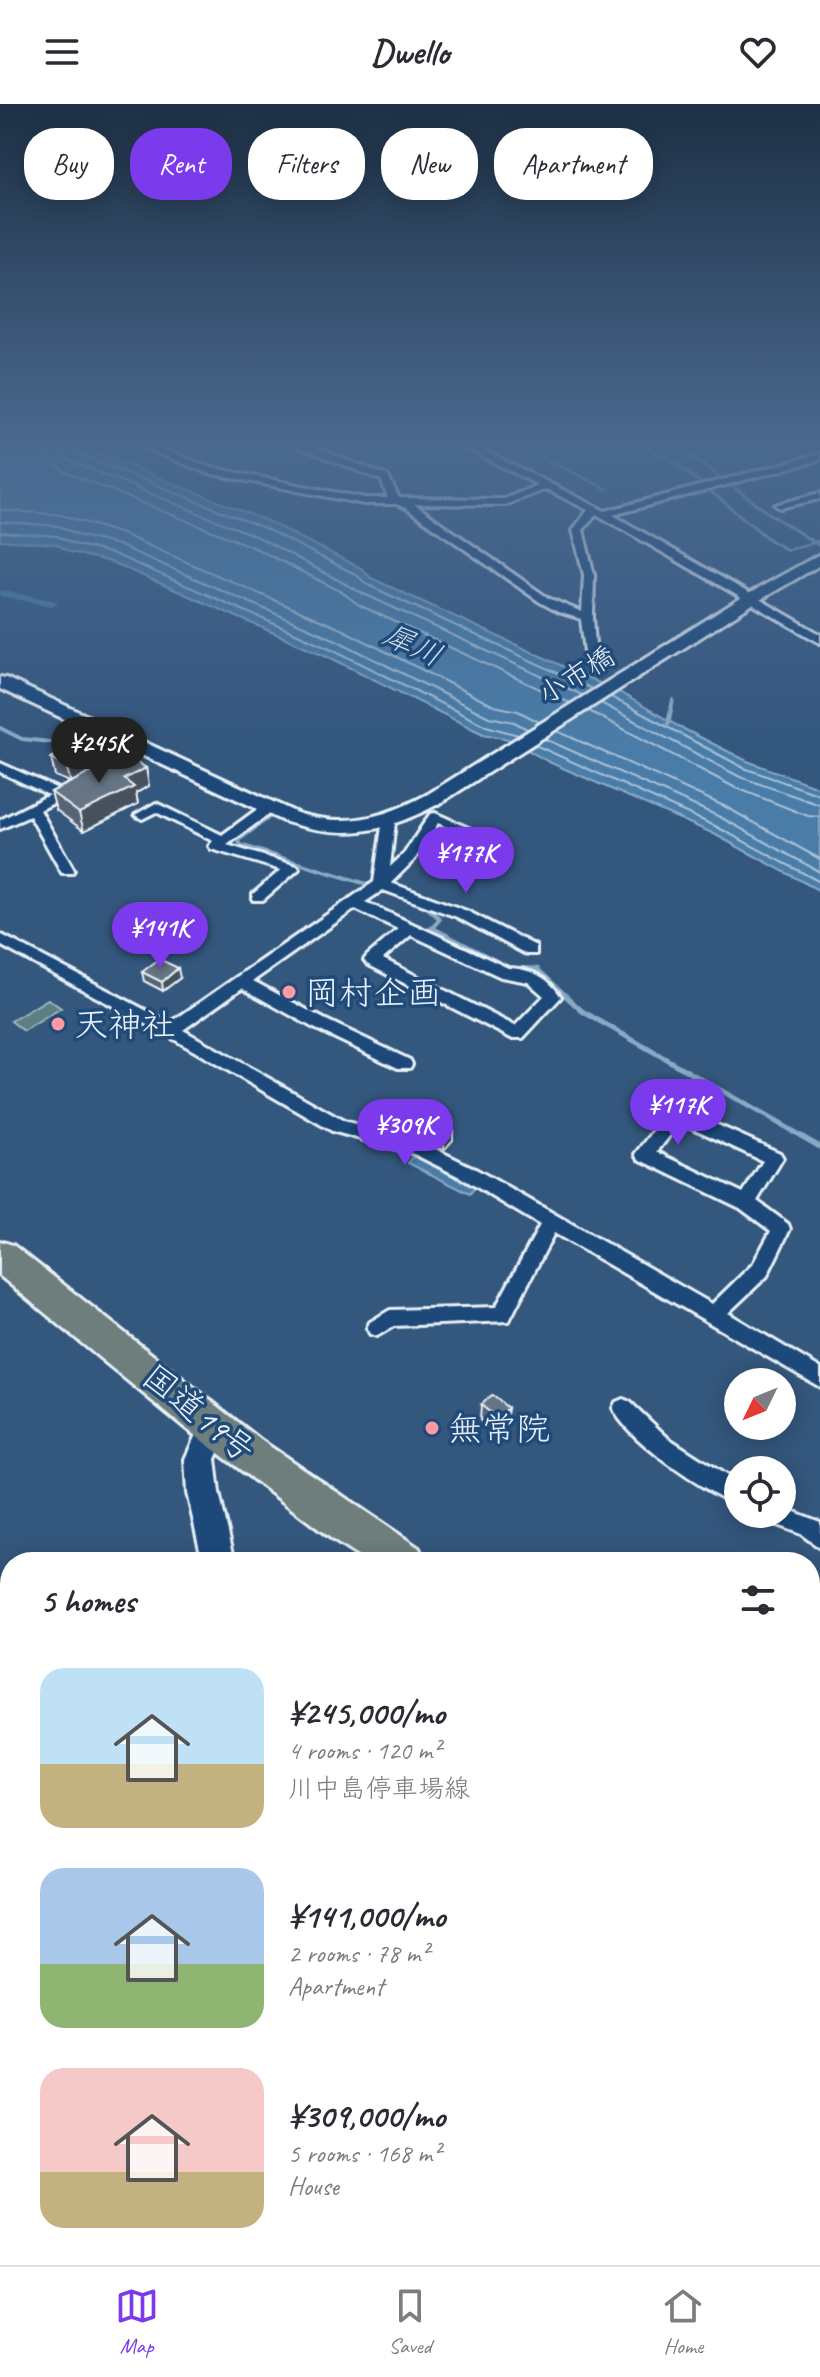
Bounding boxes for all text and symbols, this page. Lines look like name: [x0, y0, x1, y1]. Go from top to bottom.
text: Dwello: [371, 29, 449, 75]
icon: menu: [40, 30, 84, 74]
icon: heart: [736, 30, 780, 74]
chip: Buy: [24, 128, 114, 200]
chip: Rent: [130, 128, 232, 200]
chip: Filters: [248, 128, 365, 200]
chip: New: [381, 128, 478, 200]
chip: Apartment: [494, 128, 653, 200]
water label: 犀川: [378, 615, 448, 675]
street label: 小市橋: [531, 638, 621, 712]
pin: ¥245K: [43, 717, 155, 785]
text: ¥245K: [69, 726, 129, 759]
pin: ¥177K: [410, 827, 522, 895]
text: ¥177K: [436, 836, 496, 869]
pin: ¥141K: [104, 902, 216, 970]
text: ¥141K: [130, 911, 190, 944]
place label: 岡村企画: [305, 971, 441, 1014]
marker: 岡村企画: [280, 983, 298, 1001]
place label: 天神社: [74, 1003, 176, 1046]
marker: 天神社: [49, 1015, 67, 1033]
pin: ¥117K: [622, 1079, 734, 1147]
text: ¥117K: [648, 1088, 708, 1121]
pin: ¥309K: [349, 1099, 461, 1167]
text: ¥309K: [375, 1108, 435, 1141]
street label: 国道19号: [134, 1355, 264, 1471]
north arrow: [724, 1368, 796, 1440]
map controls: [724, 1368, 796, 1528]
place label: 無常院: [448, 1407, 550, 1450]
marker: 無常院: [423, 1419, 441, 1437]
button: locate: [724, 1456, 796, 1528]
icon: filters: [736, 1578, 780, 1622]
text: 5 homes: [40, 1579, 135, 1622]
text: ¥245,000/mo: [288, 1691, 445, 1734]
icon: home: [104, 1700, 200, 1796]
text: 4 rooms · 120 m²: [288, 1734, 440, 1767]
text: 川中島停車場線: [288, 1772, 470, 1805]
text: ¥141,000/mo: [288, 1894, 445, 1937]
icon: home: [104, 1900, 200, 1996]
text: 2 rooms · 78 m²: [288, 1937, 429, 1970]
text: Apartment: [288, 1970, 384, 2003]
text: ¥309,000/mo: [288, 2094, 445, 2137]
icon: home: [104, 2100, 200, 2196]
text: 5 rooms · 168 m²: [288, 2137, 440, 2170]
text: House: [288, 2170, 339, 2203]
tab: Map: [115, 2284, 159, 2360]
tab: Saved: [388, 2284, 432, 2360]
tab: Home: [661, 2284, 705, 2360]

